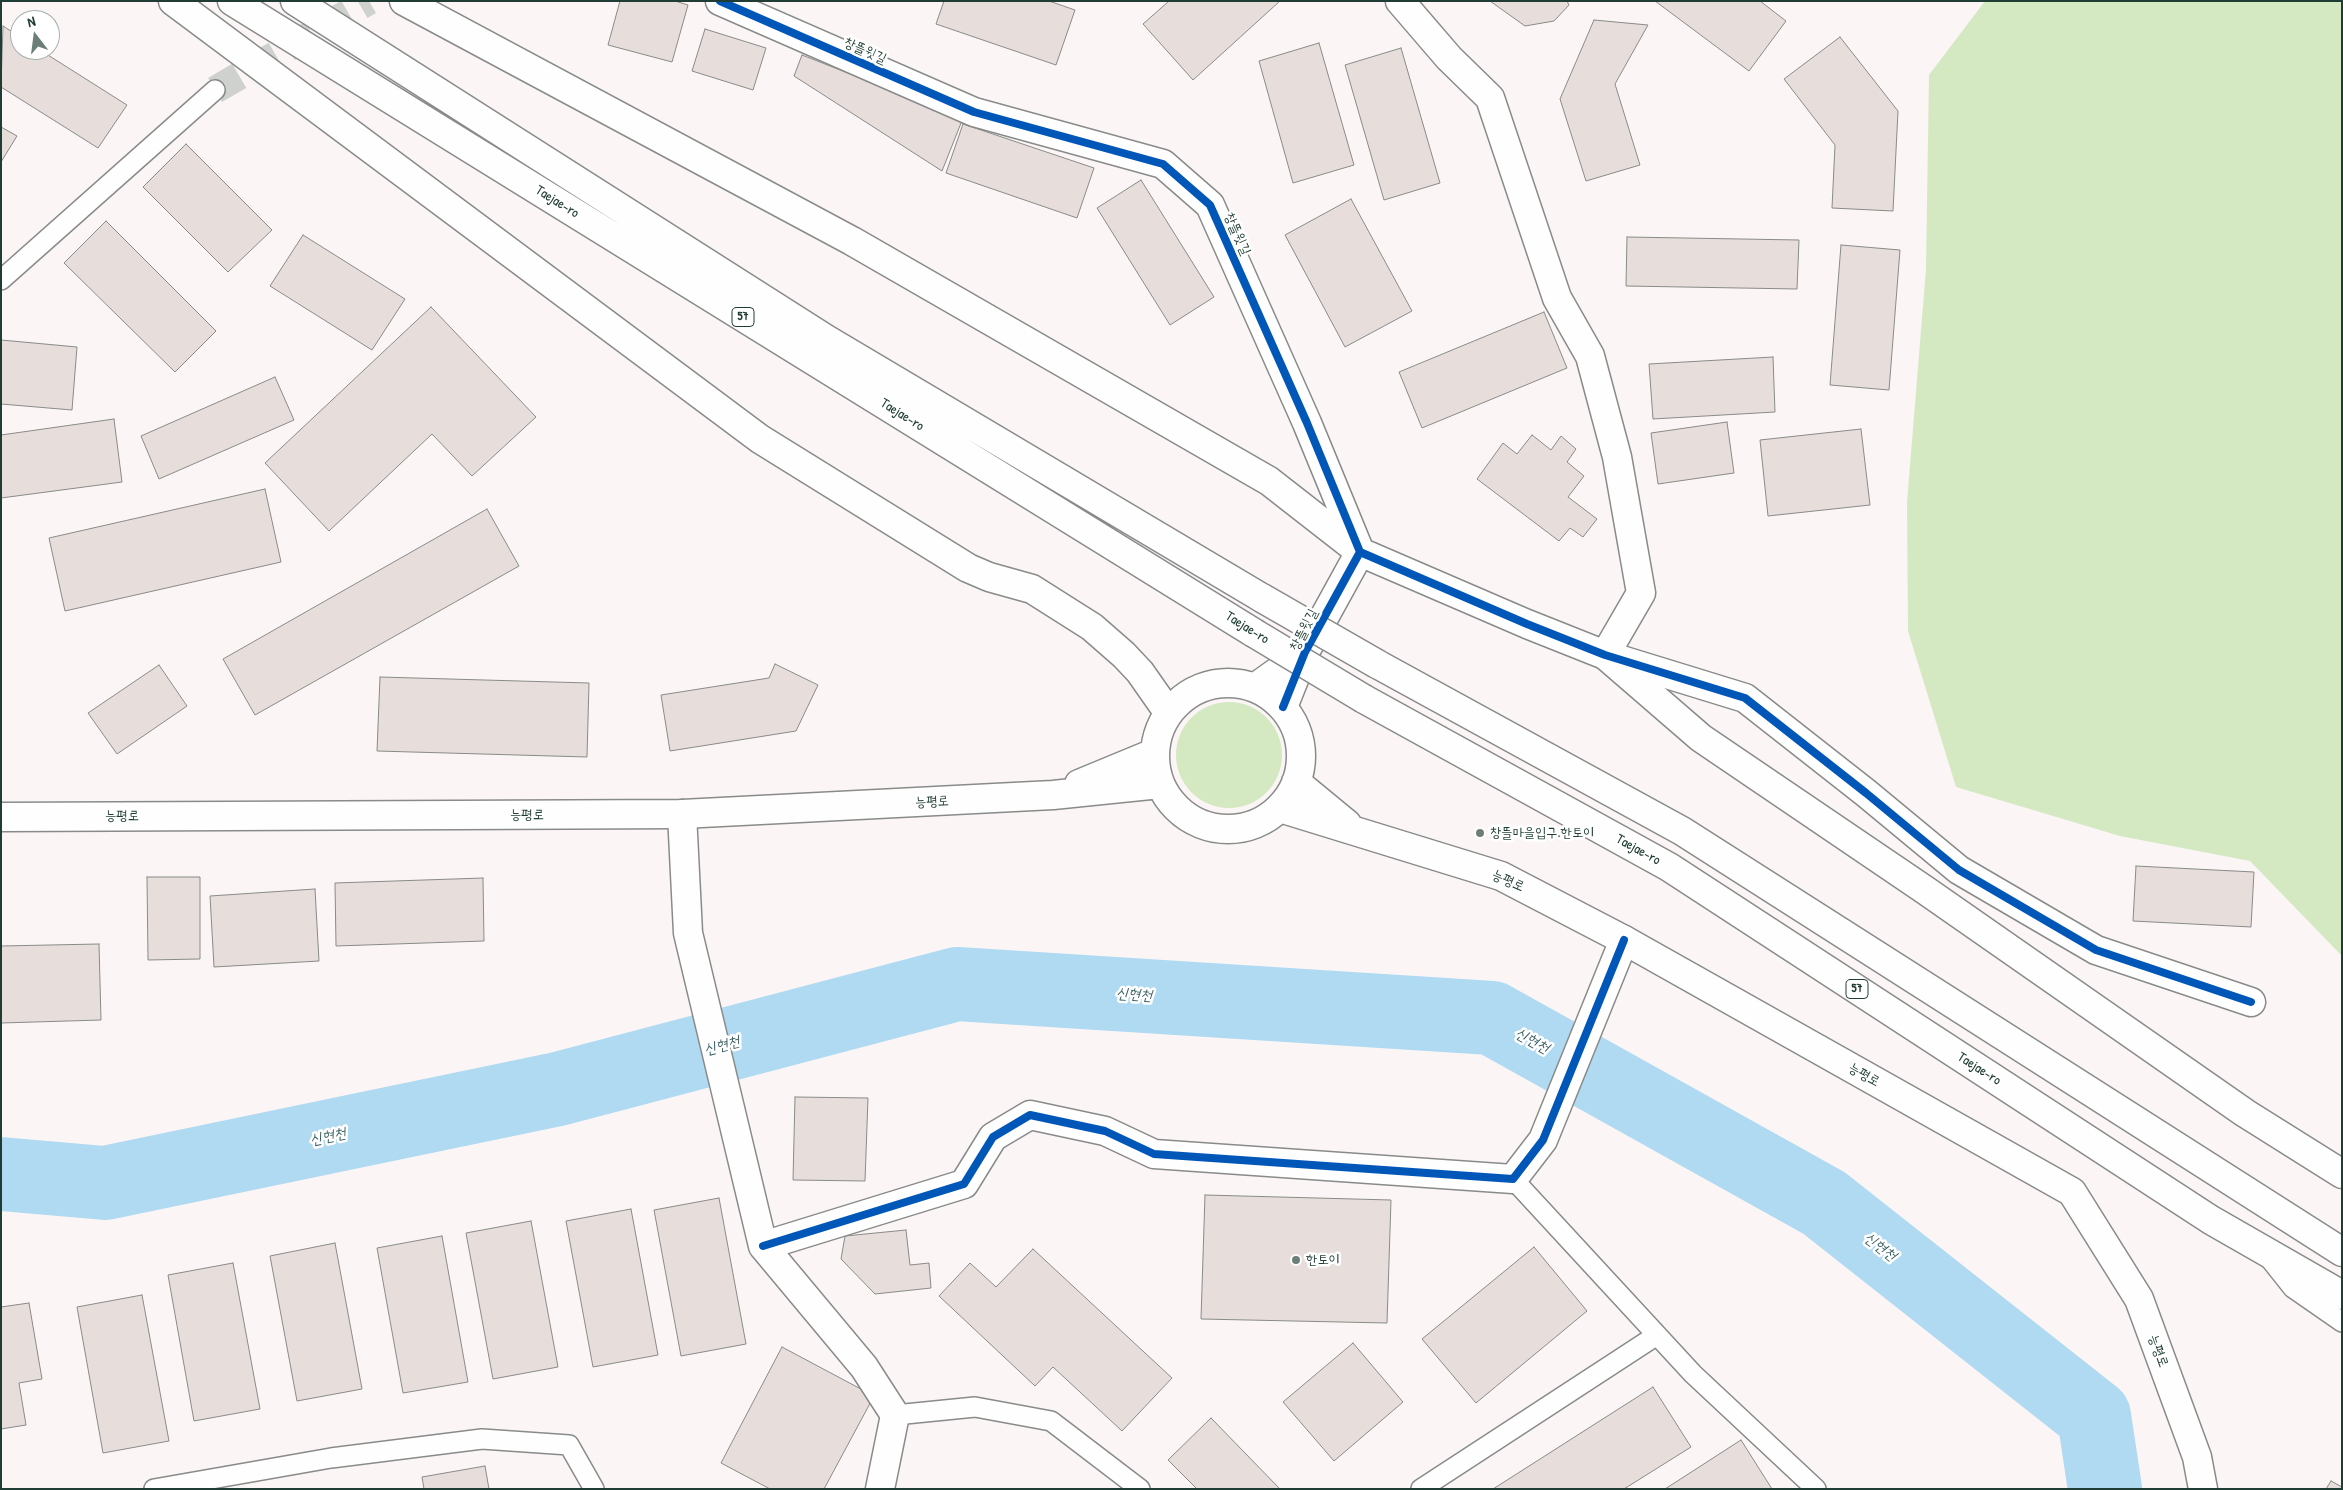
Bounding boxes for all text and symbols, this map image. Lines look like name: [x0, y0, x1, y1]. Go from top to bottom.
north arrow: [10, 10, 60, 60]
text: N: [25, 11, 37, 31]
street label: 창뜰윗길: [841, 34, 889, 68]
street label: Taejae-ro: [532, 182, 582, 222]
street label: 창뜰윗길: [1220, 210, 1254, 258]
road number: 57: [732, 308, 754, 326]
street label: Taejae-ro: [877, 395, 927, 435]
street label: 창뜰윗길: [1286, 606, 1322, 654]
street label: Taejae-ro: [1222, 608, 1272, 648]
street label: 능평로: [915, 793, 949, 811]
street label: 능평로: [510, 807, 544, 823]
street label: 능평로: [105, 808, 139, 824]
place label: 창뜰마을입구.한토이: [1490, 825, 1594, 841]
marker: 창뜰마을입구.한토이: [1474, 827, 1486, 839]
street label: Taejae-ro: [1613, 831, 1663, 869]
street label: 능평로: [1489, 866, 1527, 896]
road number: 57: [1846, 980, 1868, 999]
water label: 신현천: [1115, 985, 1153, 1005]
water label: 신현천: [1512, 1024, 1552, 1058]
water label: 신현천: [702, 1033, 742, 1059]
street label: Taejae-ro: [1954, 1049, 2004, 1089]
street label: 능평로: [1845, 1059, 1883, 1091]
water label: 신현천: [308, 1124, 348, 1150]
water label: 신현천: [1860, 1229, 1900, 1265]
place label: 한토이: [1306, 1252, 1340, 1268]
marker: 한토이: [1290, 1254, 1302, 1266]
street label: 능평로: [2144, 1332, 2172, 1370]

